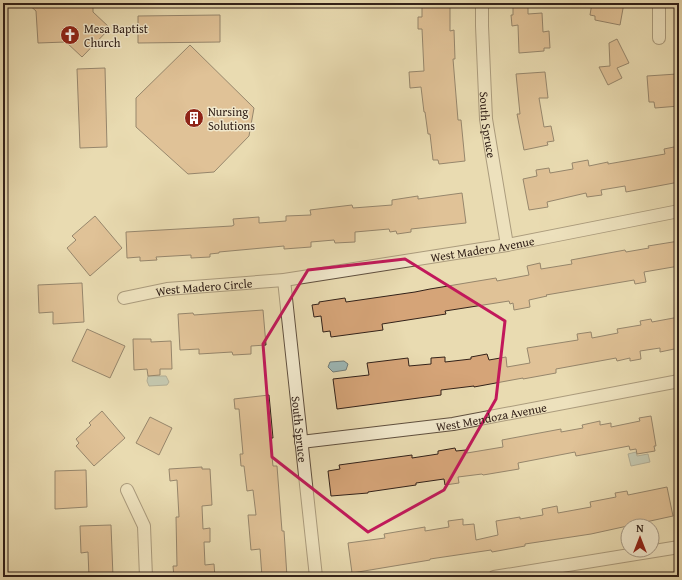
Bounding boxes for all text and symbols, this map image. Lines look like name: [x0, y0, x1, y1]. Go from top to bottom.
place label: Mesa Baptist Church: [84, 20, 149, 51]
church icon: Mesa Baptist Church: [59, 24, 81, 46]
street label: South Spruce: [476, 91, 501, 160]
place label: Nursing Solutions: [208, 103, 255, 134]
building icon: Nursing Solutions: [183, 107, 205, 129]
street label: West Madero Avenue: [429, 231, 536, 265]
street label: West Madero Circle: [154, 274, 253, 300]
street label: South Spruce: [288, 395, 312, 464]
street label: West Mendoza Avenue: [435, 398, 548, 434]
north arrow: [620, 518, 660, 558]
text: N: [636, 520, 644, 536]

